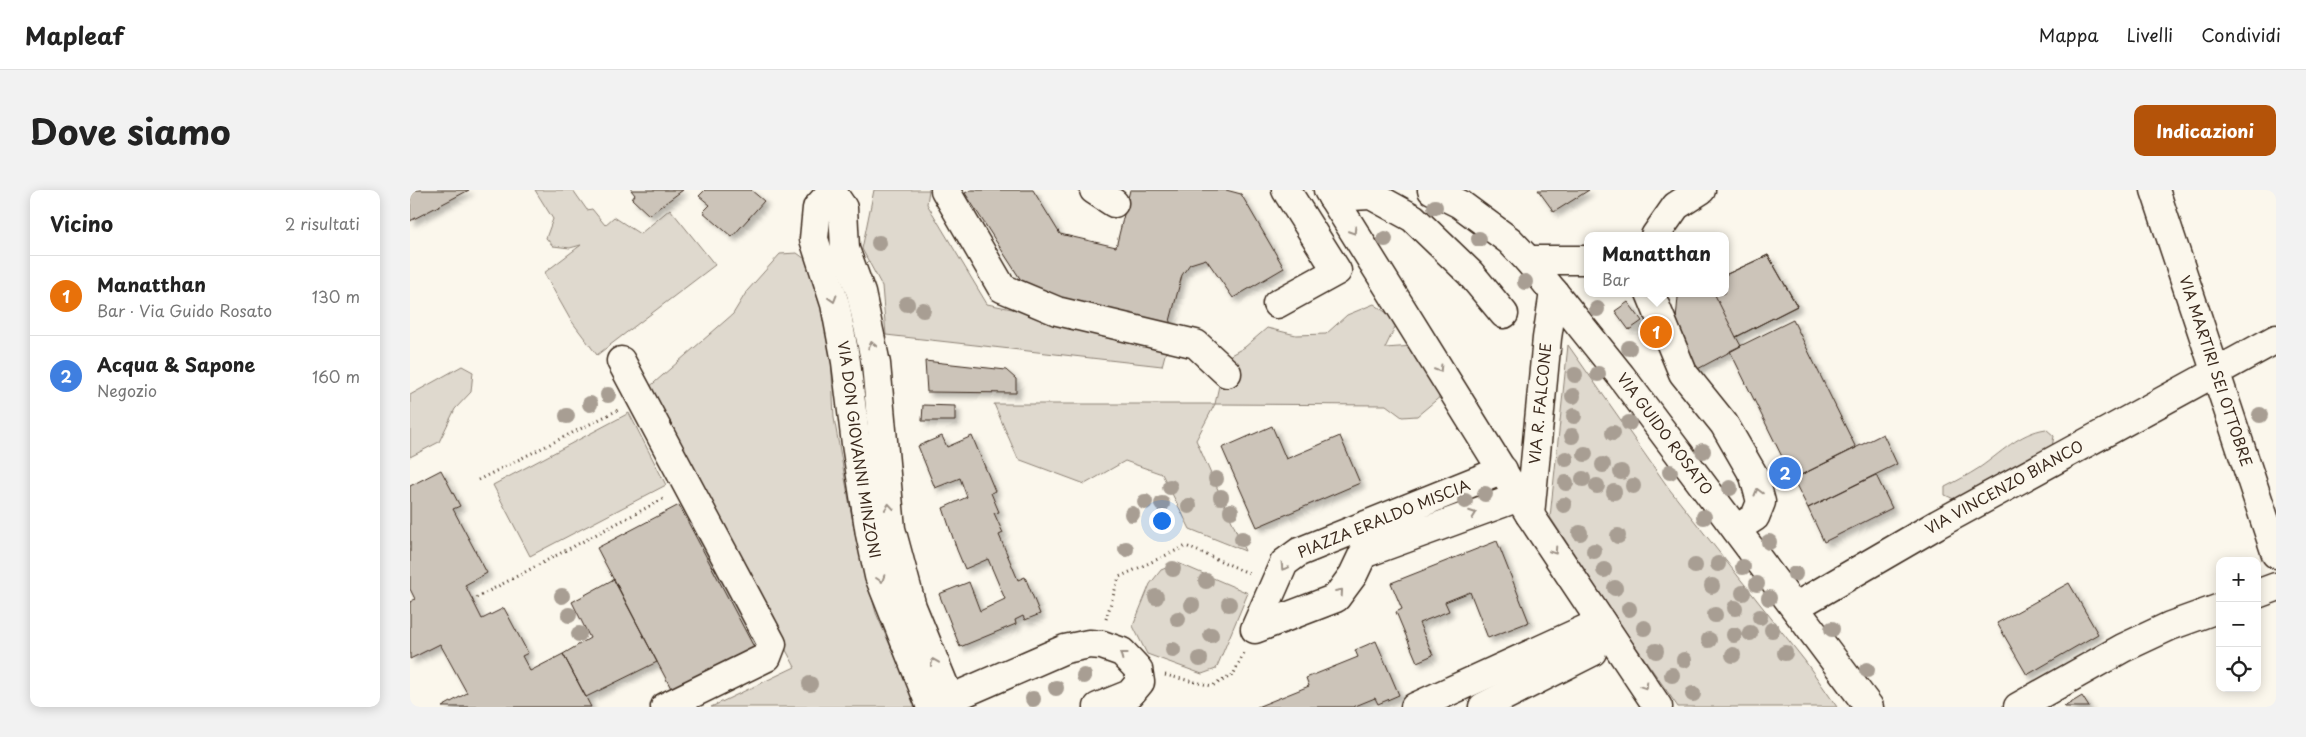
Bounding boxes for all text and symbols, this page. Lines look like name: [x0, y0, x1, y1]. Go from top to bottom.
text: Mapleaf: [25, 17, 124, 53]
text: Mappa: [2039, 21, 2099, 48]
text: Livelli: [2127, 21, 2173, 48]
text: Condividi: [2201, 21, 2281, 48]
text: Dove siamo: [30, 104, 231, 157]
button: Indicazioni: [2134, 105, 2276, 156]
text: Vicino: [50, 207, 113, 239]
text: 2 risultati: [285, 211, 360, 235]
one-way arrow: [1347, 226, 1357, 235]
popup: [1584, 232, 1729, 297]
text: Manatthan: [1602, 239, 1711, 267]
text: Bar: [1602, 267, 1630, 291]
text: Manatthan: [97, 270, 206, 298]
street label: VIA MARTIRI SEI OTTOBRE: [2174, 272, 2259, 469]
text: 1: [62, 284, 70, 308]
text: 130 m: [312, 284, 360, 308]
one-way arrow: [828, 294, 838, 302]
text: Bar · Via Guido Rosato: [97, 298, 272, 322]
pin: 1: [1640, 313, 1672, 351]
street label: VIA DON GIOVANNI MINZONI: [832, 339, 888, 560]
one-way arrow: [867, 341, 877, 350]
street label: VIA R. FALCONE: [1522, 342, 1556, 465]
text: Acqua & Sapone: [97, 350, 255, 378]
text: 2: [60, 364, 72, 388]
text: 160 m: [312, 364, 360, 388]
one-way arrow: [1433, 364, 1443, 373]
street label: VIA GUIDO ROSATO: [1612, 367, 1719, 499]
text: Negozio: [97, 378, 157, 402]
street label: VIA VINCENZO BIANCO: [1920, 434, 2087, 539]
pin: 2: [1769, 454, 1801, 492]
street label: PIAZZA ERALDO MISCIA: [1294, 472, 1473, 563]
one-way arrow: [1753, 488, 1764, 496]
one-way arrow: [884, 502, 895, 510]
your location: [1149, 508, 1175, 534]
one-way arrow: [1468, 510, 1477, 520]
one-way arrow: [1548, 546, 1558, 555]
map controls: [2216, 557, 2261, 692]
button: +: [2216, 557, 2261, 602]
one-way arrow: [1280, 562, 1290, 571]
one-way arrow: [875, 575, 885, 583]
one-way arrow: [1334, 589, 1343, 598]
button: −: [2216, 602, 2261, 647]
button: locate: [2216, 647, 2261, 692]
one-way arrow: [1119, 652, 1129, 661]
one-way arrow: [930, 658, 941, 667]
one-way arrow: [1638, 681, 1648, 690]

